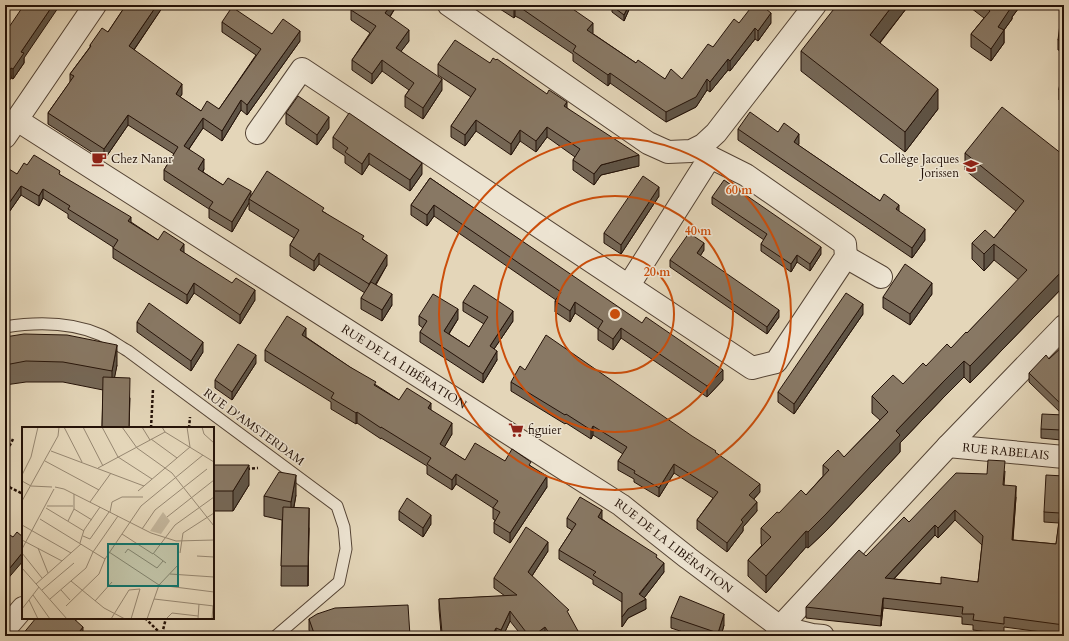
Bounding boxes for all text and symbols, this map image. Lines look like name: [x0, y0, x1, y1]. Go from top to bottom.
cafe icon: Chez Nanar: [90, 150, 108, 168]
place label: Chez Nanar: [111, 151, 173, 167]
place label: Collège Jacques Jorissen: [879, 151, 959, 181]
school or university icon: Collège Jacques Jorissen: [962, 157, 980, 175]
text: 60 m: [726, 182, 753, 198]
text: 40 m: [685, 223, 712, 239]
text: 20 m: [644, 264, 671, 280]
centre of rings: [608, 307, 622, 321]
street label: RUE DE LA LIBÉRATION: [338, 321, 470, 413]
street label: RUE D'AMSTERDAM: [200, 385, 308, 469]
supermarket icon: figuier: [507, 421, 525, 439]
place label: figuier: [528, 422, 562, 438]
inset map: [22, 427, 214, 619]
street label: RUE RABELAIS: [962, 439, 1050, 464]
street label: RUE DE LA LIBÉRATION: [612, 495, 737, 597]

